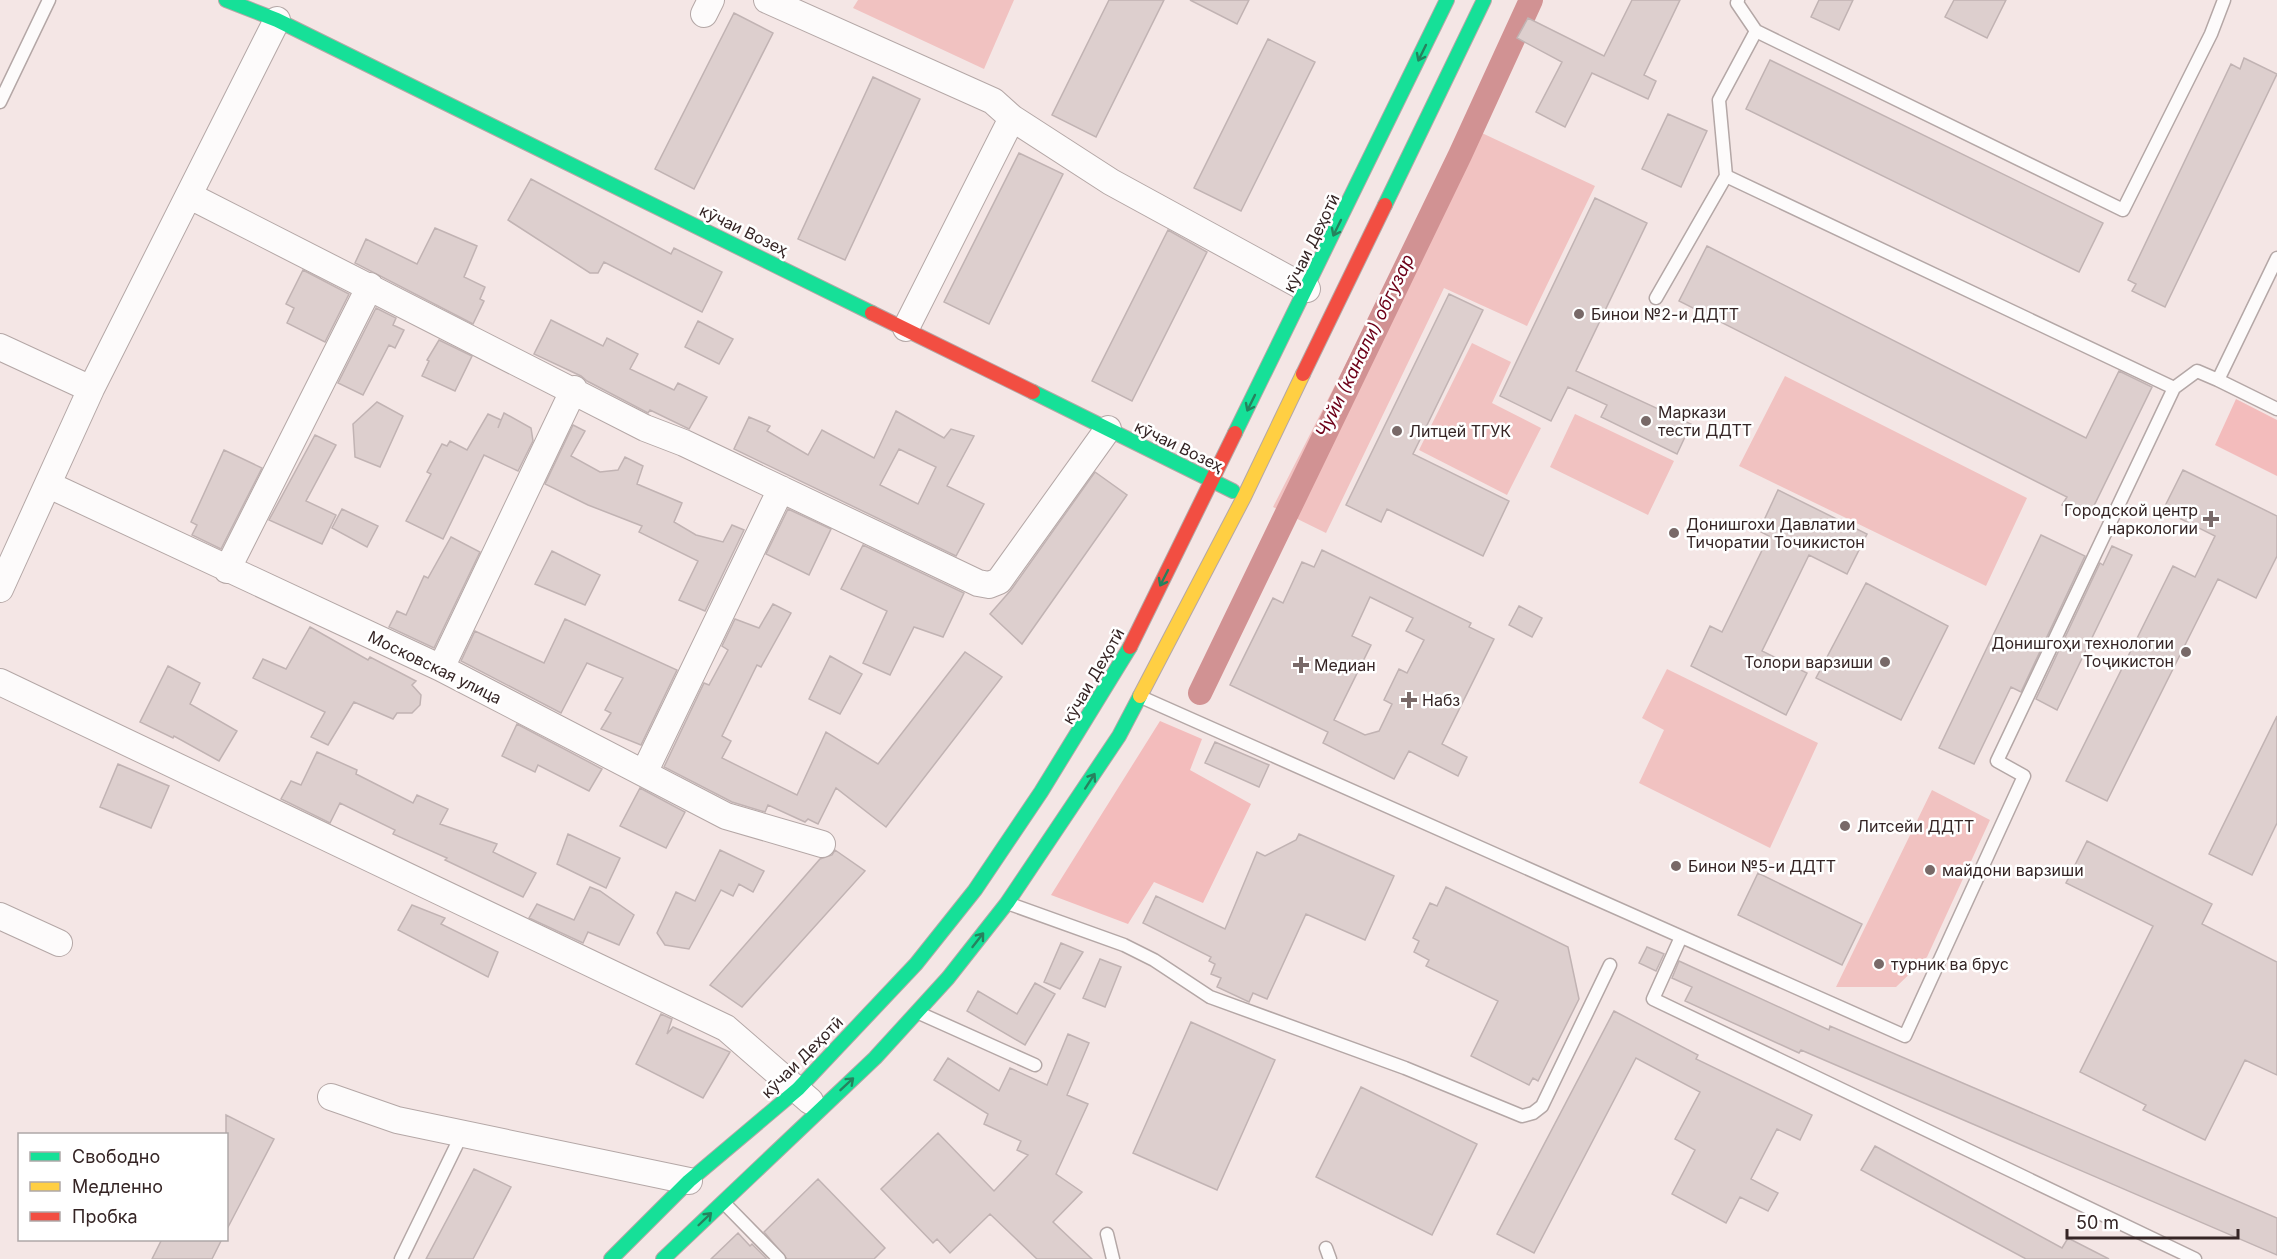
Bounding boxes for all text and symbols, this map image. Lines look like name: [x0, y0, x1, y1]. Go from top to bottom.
one-way arrow: [1415, 43, 1427, 61]
street label: кӯчаи Деҳотӣ: [1278, 190, 1344, 296]
street label: кӯчаи Возеҳ: [697, 200, 791, 260]
one-way arrow: [1330, 219, 1342, 237]
water label: Чуйи (канали) обгузар: [1311, 251, 1418, 441]
place label: Бинои №2-и ДДТТ: [1591, 304, 1739, 324]
marker: Бинои №2-и ДДТТ: [1572, 307, 1586, 321]
one-way arrow: [1245, 394, 1256, 412]
place label: Маркази тести ДДТТ: [1658, 402, 1752, 440]
marker: Маркази тести ДДТТ: [1639, 414, 1653, 428]
street label: кӯчаи Возеҳ: [1132, 416, 1226, 476]
place label: Литцей ТГУК: [1409, 421, 1511, 441]
marker: Литцей ТГУК: [1390, 424, 1404, 438]
place label: Городской центр наркологии: [2064, 500, 2198, 538]
marker: Городской центр наркологии: [2202, 510, 2220, 528]
place label: Донишгохи Давлатии Тичоратии Точикистон: [1686, 514, 1865, 552]
marker: Донишгохи Давлатии Тичоратии Точикистон: [1667, 526, 1681, 540]
one-way arrow: [1158, 569, 1170, 587]
street label: кӯчаи Деҳотӣ: [1058, 625, 1128, 727]
street label: Московская улица: [365, 626, 505, 708]
place label: Донишгоҳи технологии Тоҷикистон: [1991, 633, 2174, 671]
marker: Донишгоҳи технологии Тоҷикистон: [2179, 645, 2193, 659]
place label: Толори варзиши: [1744, 652, 1873, 672]
place label: Медиан: [1314, 655, 1376, 675]
marker: Толори варзиши: [1878, 655, 1892, 669]
marker: Медиан: [1292, 656, 1310, 674]
place label: Набз: [1422, 690, 1460, 710]
marker: Набз: [1400, 691, 1418, 709]
one-way arrow: [1084, 773, 1096, 790]
place label: Литсейи ДДТТ: [1857, 816, 1974, 836]
marker: Литсейи ДДТТ: [1838, 819, 1852, 833]
place label: Бинои №5-и ДДТТ: [1688, 856, 1836, 876]
marker: Бинои №5-и ДДТТ: [1669, 859, 1683, 873]
place label: майдони варзиши: [1942, 860, 2084, 880]
marker: майдони варзиши: [1923, 863, 1937, 877]
one-way arrow: [971, 933, 984, 949]
place label: турник ва брус: [1891, 954, 2009, 974]
marker: турник ва брус: [1872, 957, 1886, 971]
street label: кӯчаи Деҳотӣ: [757, 1012, 847, 1102]
one-way arrow: [839, 1077, 854, 1092]
legend: [18, 1133, 228, 1241]
text: Свободно: [72, 1146, 160, 1167]
text: Медленно: [72, 1176, 163, 1197]
scale bar: [2067, 1202, 2238, 1240]
text: Пробка: [72, 1206, 138, 1227]
one-way arrow: [698, 1211, 713, 1226]
text: 50 m: [2076, 1212, 2119, 1233]

